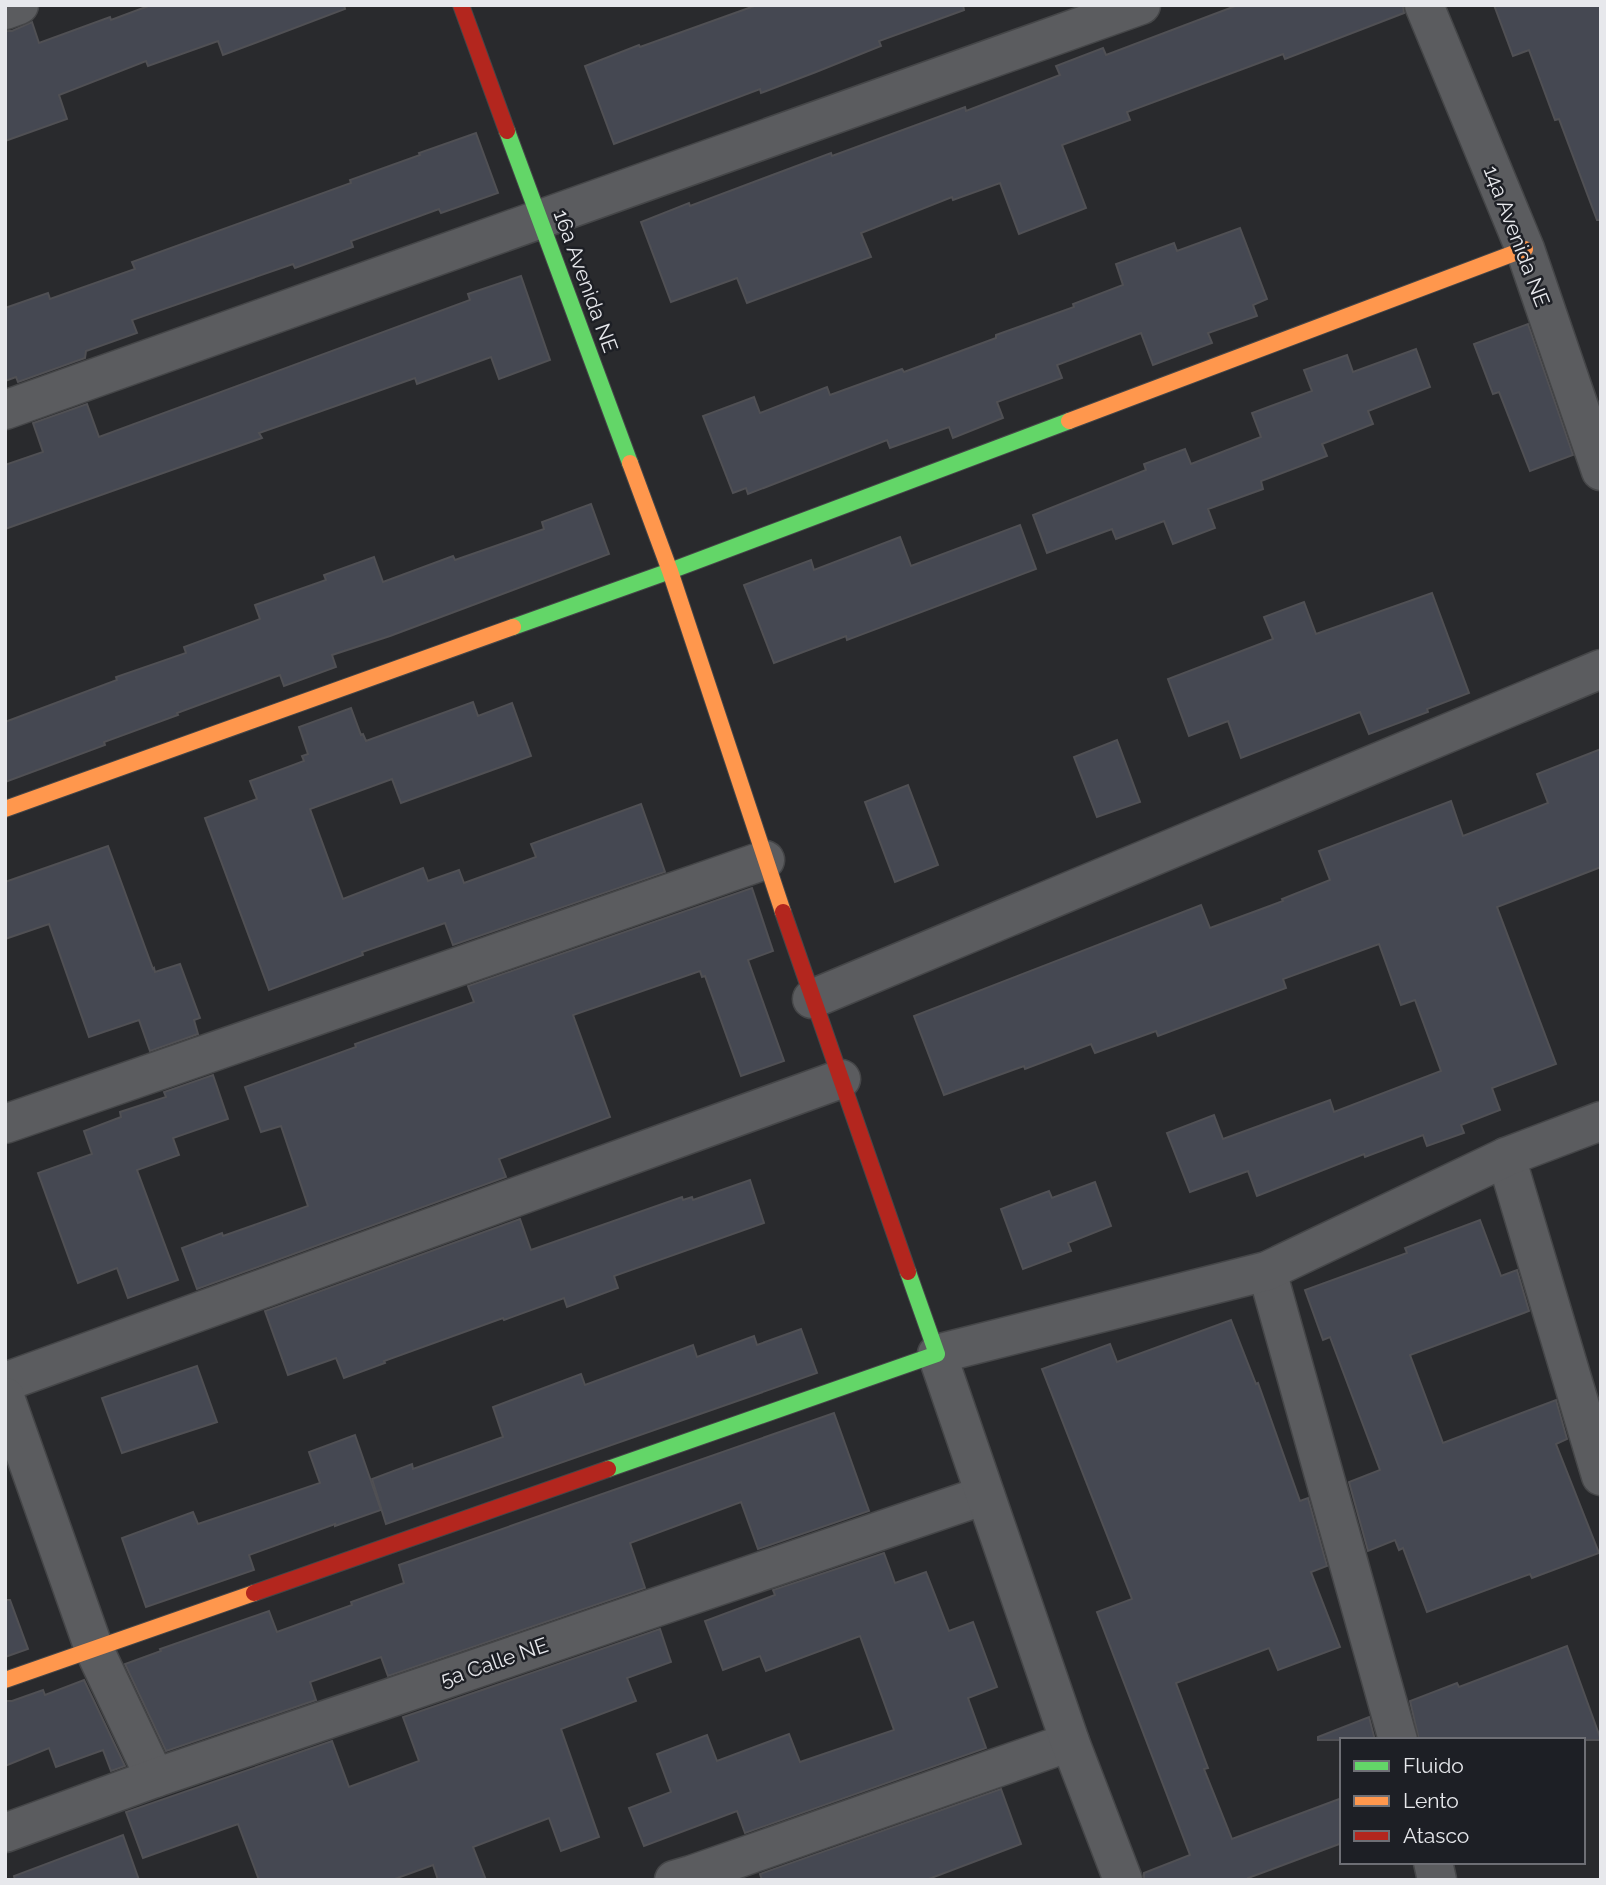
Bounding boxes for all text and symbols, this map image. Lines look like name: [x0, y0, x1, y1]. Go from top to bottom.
street label: 14a Avenida NE: [1479, 162, 1555, 310]
street label: 16a Avenida NE: [549, 206, 623, 356]
street label: 5a Calle NE: [437, 1632, 551, 1692]
legend: [1340, 1738, 1585, 1864]
text: Fluido: [1403, 1753, 1464, 1778]
text: Lento: [1403, 1788, 1459, 1813]
text: Atasco: [1403, 1823, 1469, 1848]

